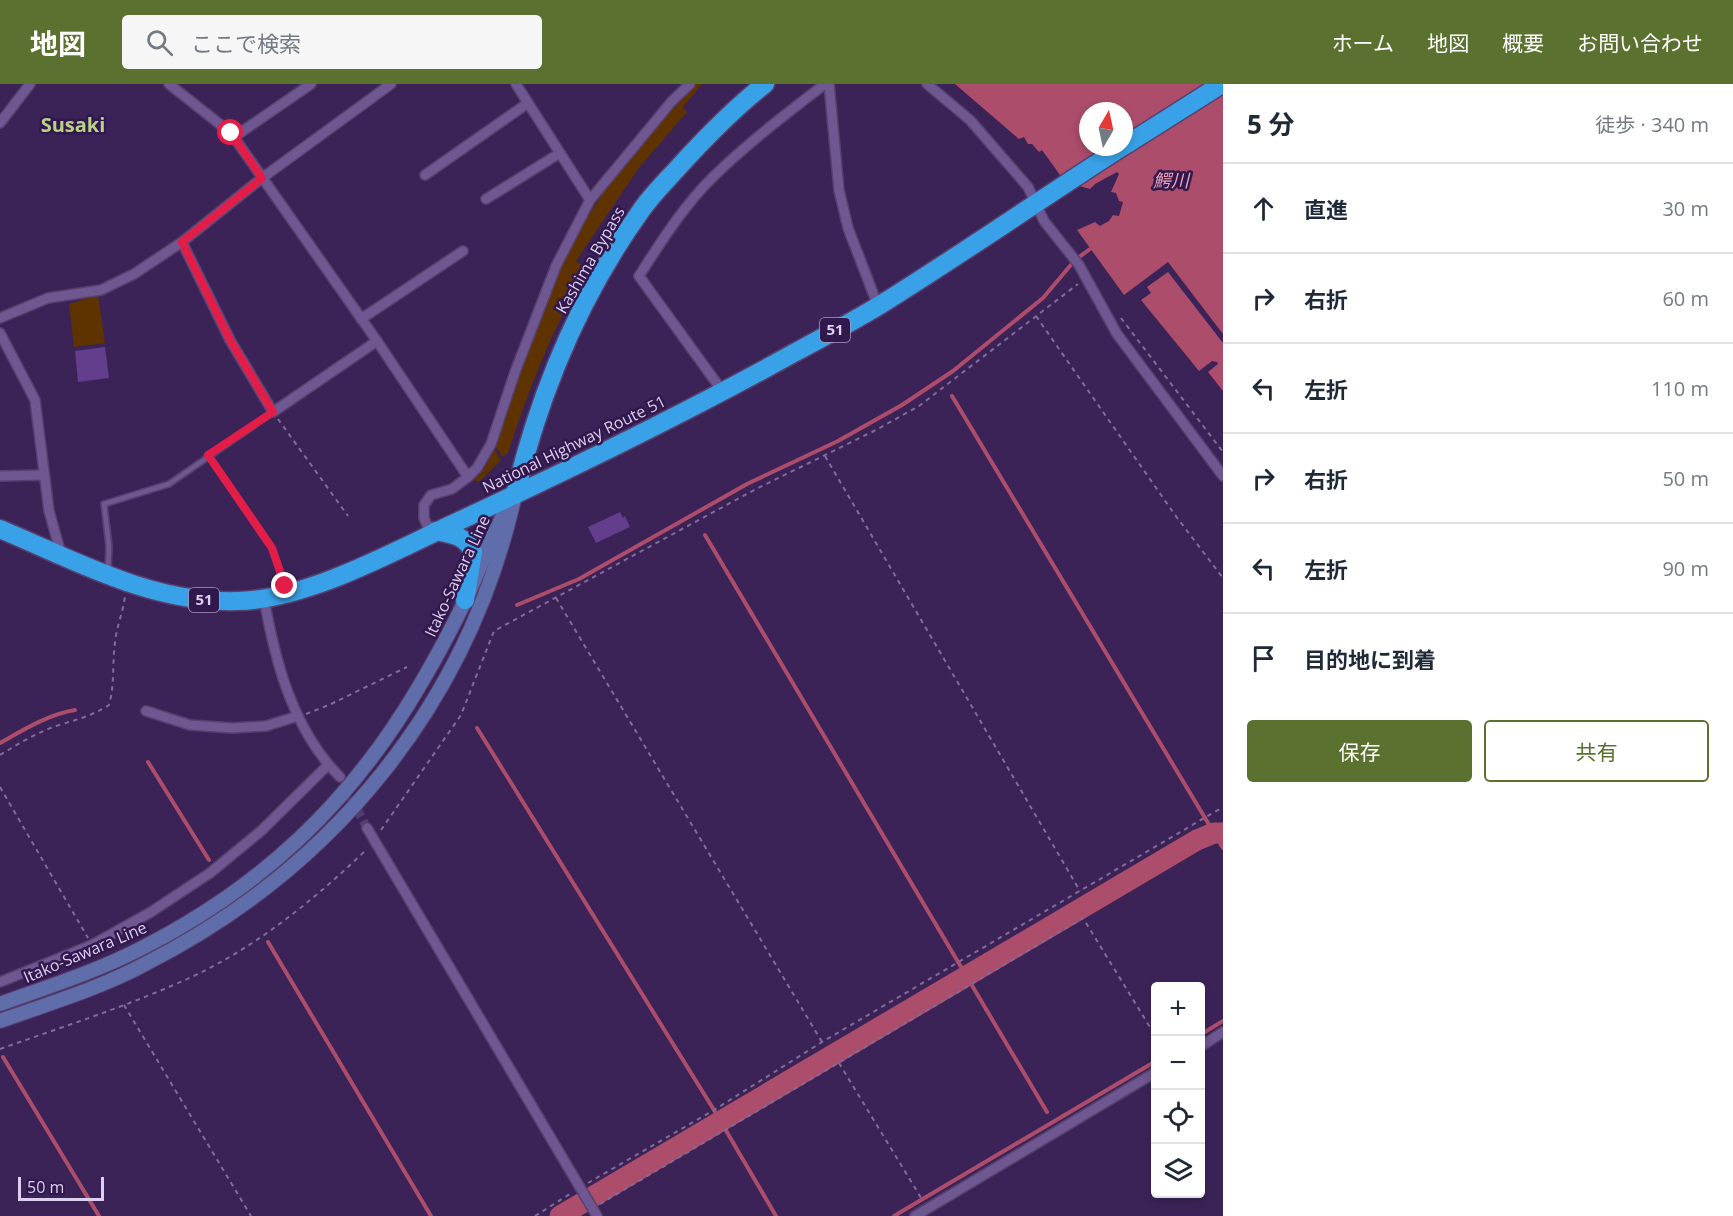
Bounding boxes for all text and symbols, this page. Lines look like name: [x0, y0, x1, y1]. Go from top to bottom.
search box: [122, 15, 542, 69]
text: 地図: [30, 24, 86, 62]
icon: search: [143, 26, 176, 59]
text: ここで検索: [191, 28, 301, 58]
text: ホーム: [1332, 29, 1394, 57]
text: 地図: [1427, 29, 1469, 57]
text: 概要: [1502, 29, 1544, 57]
text: お問い合わせ: [1577, 29, 1703, 57]
north arrow: [1079, 102, 1133, 156]
text: 5 分: [1247, 106, 1295, 142]
district label: Susaki: [41, 111, 105, 138]
text: 徒歩 · 340 m: [1595, 111, 1709, 138]
route start: [217, 119, 243, 145]
water label: 鰐川: [1153, 168, 1191, 192]
icon: ahead: [1247, 192, 1280, 225]
text: 直進: [1304, 194, 1348, 224]
text: 30 m: [1662, 195, 1709, 222]
street label: Kashima Bypass: [550, 202, 630, 318]
icon: right: [1247, 282, 1280, 315]
text: 右折: [1304, 284, 1348, 314]
text: 60 m: [1662, 285, 1709, 312]
road number: 51: [820, 318, 850, 342]
icon: left: [1247, 372, 1280, 405]
text: 左折: [1304, 374, 1348, 404]
text: 110 m: [1651, 375, 1709, 402]
street label: National Highway Route 51: [479, 390, 669, 498]
icon: right: [1247, 462, 1280, 495]
text: 右折: [1304, 464, 1348, 494]
text: 50 m: [1662, 465, 1709, 492]
street label: Itako-Sawara Line: [419, 512, 495, 640]
icon: left: [1247, 552, 1280, 585]
text: 左折: [1304, 554, 1348, 584]
text: 90 m: [1662, 555, 1709, 582]
route end: [271, 572, 297, 598]
road number: 51: [189, 588, 219, 612]
icon: arrive: [1247, 642, 1280, 675]
text: 目的地に到着: [1304, 644, 1436, 674]
button: 保存: [1247, 720, 1472, 782]
button: 共有: [1484, 720, 1709, 782]
street label: Itako-Sawara Line: [20, 916, 150, 988]
map controls: [1151, 982, 1205, 1198]
button: +: [1151, 982, 1205, 1036]
button: −: [1151, 1036, 1205, 1090]
button: locate: [1151, 1090, 1205, 1144]
button: layers: [1151, 1144, 1205, 1198]
scale bar: [18, 1174, 104, 1202]
text: 50 m: [27, 1176, 64, 1198]

